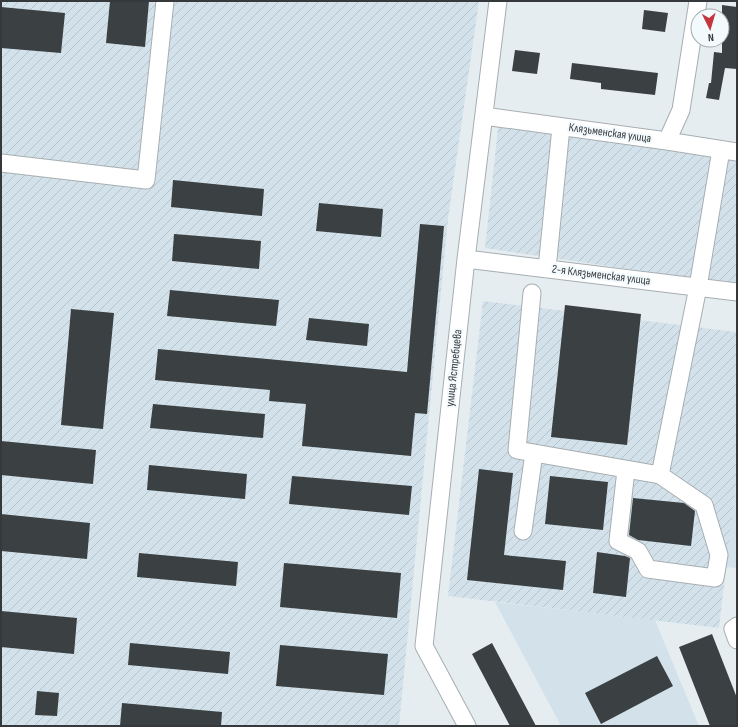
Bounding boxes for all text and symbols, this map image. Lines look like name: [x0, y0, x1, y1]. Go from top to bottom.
north arrow: [690, 8, 730, 48]
text: N: [707, 31, 714, 44]
street label: Клязьменская улица: [568, 120, 653, 146]
street label: 2-я Клязьменская улица: [551, 262, 651, 289]
street label: улица Ястребцева: [442, 328, 466, 407]

